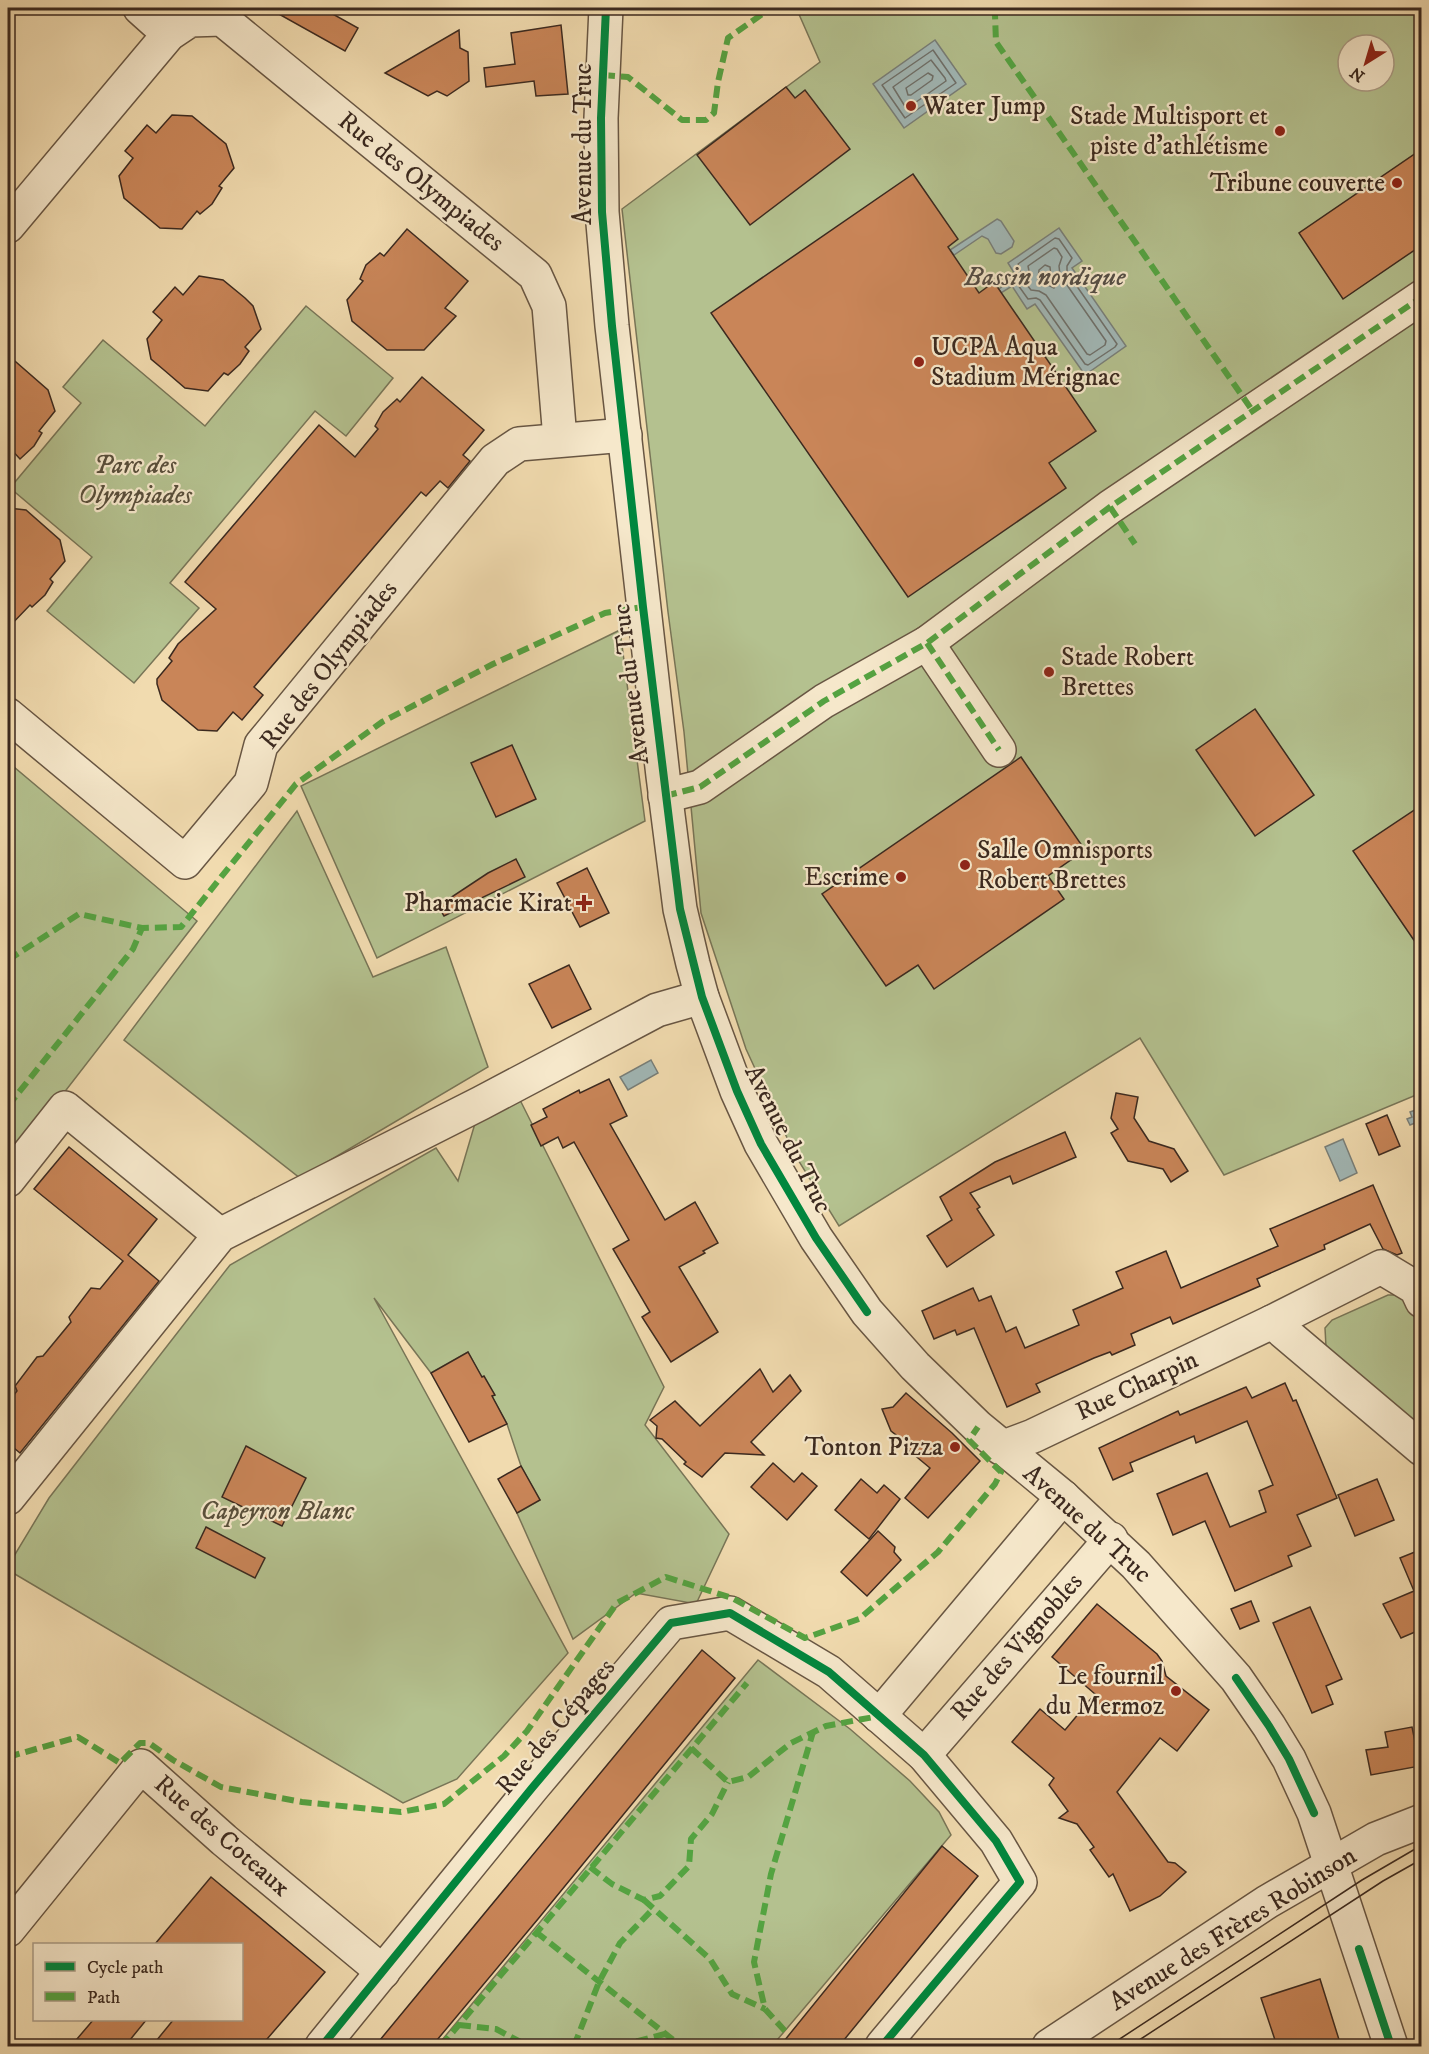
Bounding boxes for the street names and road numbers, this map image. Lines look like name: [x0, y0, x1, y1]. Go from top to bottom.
street label: Avenue du Truc: [567, 63, 600, 225]
street label: Rue des Olympiades: [331, 105, 511, 259]
street label: Rue des Olympiades: [253, 574, 405, 756]
street label: Avenue du Truc: [605, 602, 657, 766]
street label: Avenue du Truc: [737, 1059, 839, 1219]
street label: Rue Charpin: [1071, 1343, 1204, 1429]
street label: Avenue du Truc: [1016, 1458, 1158, 1590]
street label: Rue des Vignobles: [944, 1566, 1090, 1728]
street label: Rue des Cépages: [489, 1652, 623, 1802]
street label: Rue des Coteaux: [147, 1768, 297, 1904]
street label: Avenue des Frères Robinson: [1103, 1839, 1363, 2019]

